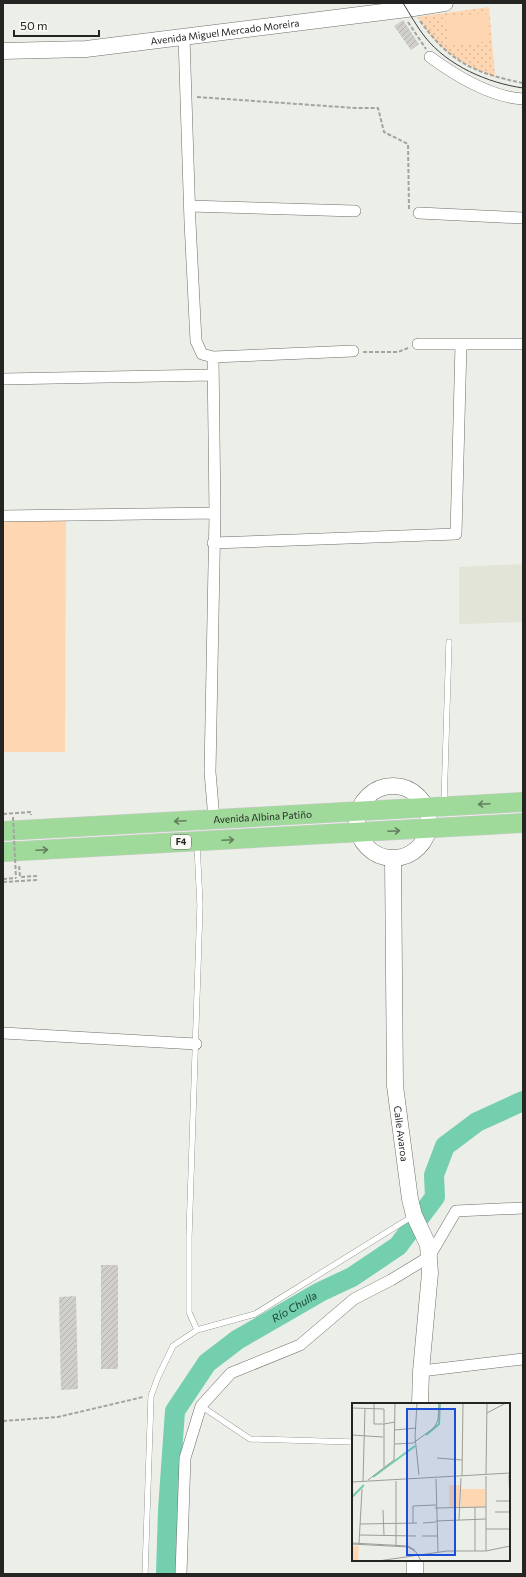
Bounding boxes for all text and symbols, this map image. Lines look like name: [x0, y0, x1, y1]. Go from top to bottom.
scale bar: [14, 12, 99, 38]
street label: Avenida Miguel Mercado Moreira: [150, 16, 300, 47]
text: 50 m: [20, 18, 48, 32]
one-way arrow: [478, 801, 491, 808]
street label: Avenida Albina Patiño: [213, 808, 312, 825]
one-way arrow: [174, 818, 187, 825]
one-way arrow: [387, 827, 400, 834]
road number: F4: [171, 835, 191, 849]
one-way arrow: [221, 836, 234, 843]
one-way arrow: [35, 847, 48, 854]
street label: Calle Avaroa: [392, 1105, 411, 1162]
water label: Río Chulla: [269, 1288, 319, 1325]
inset map: [352, 1403, 510, 1561]

